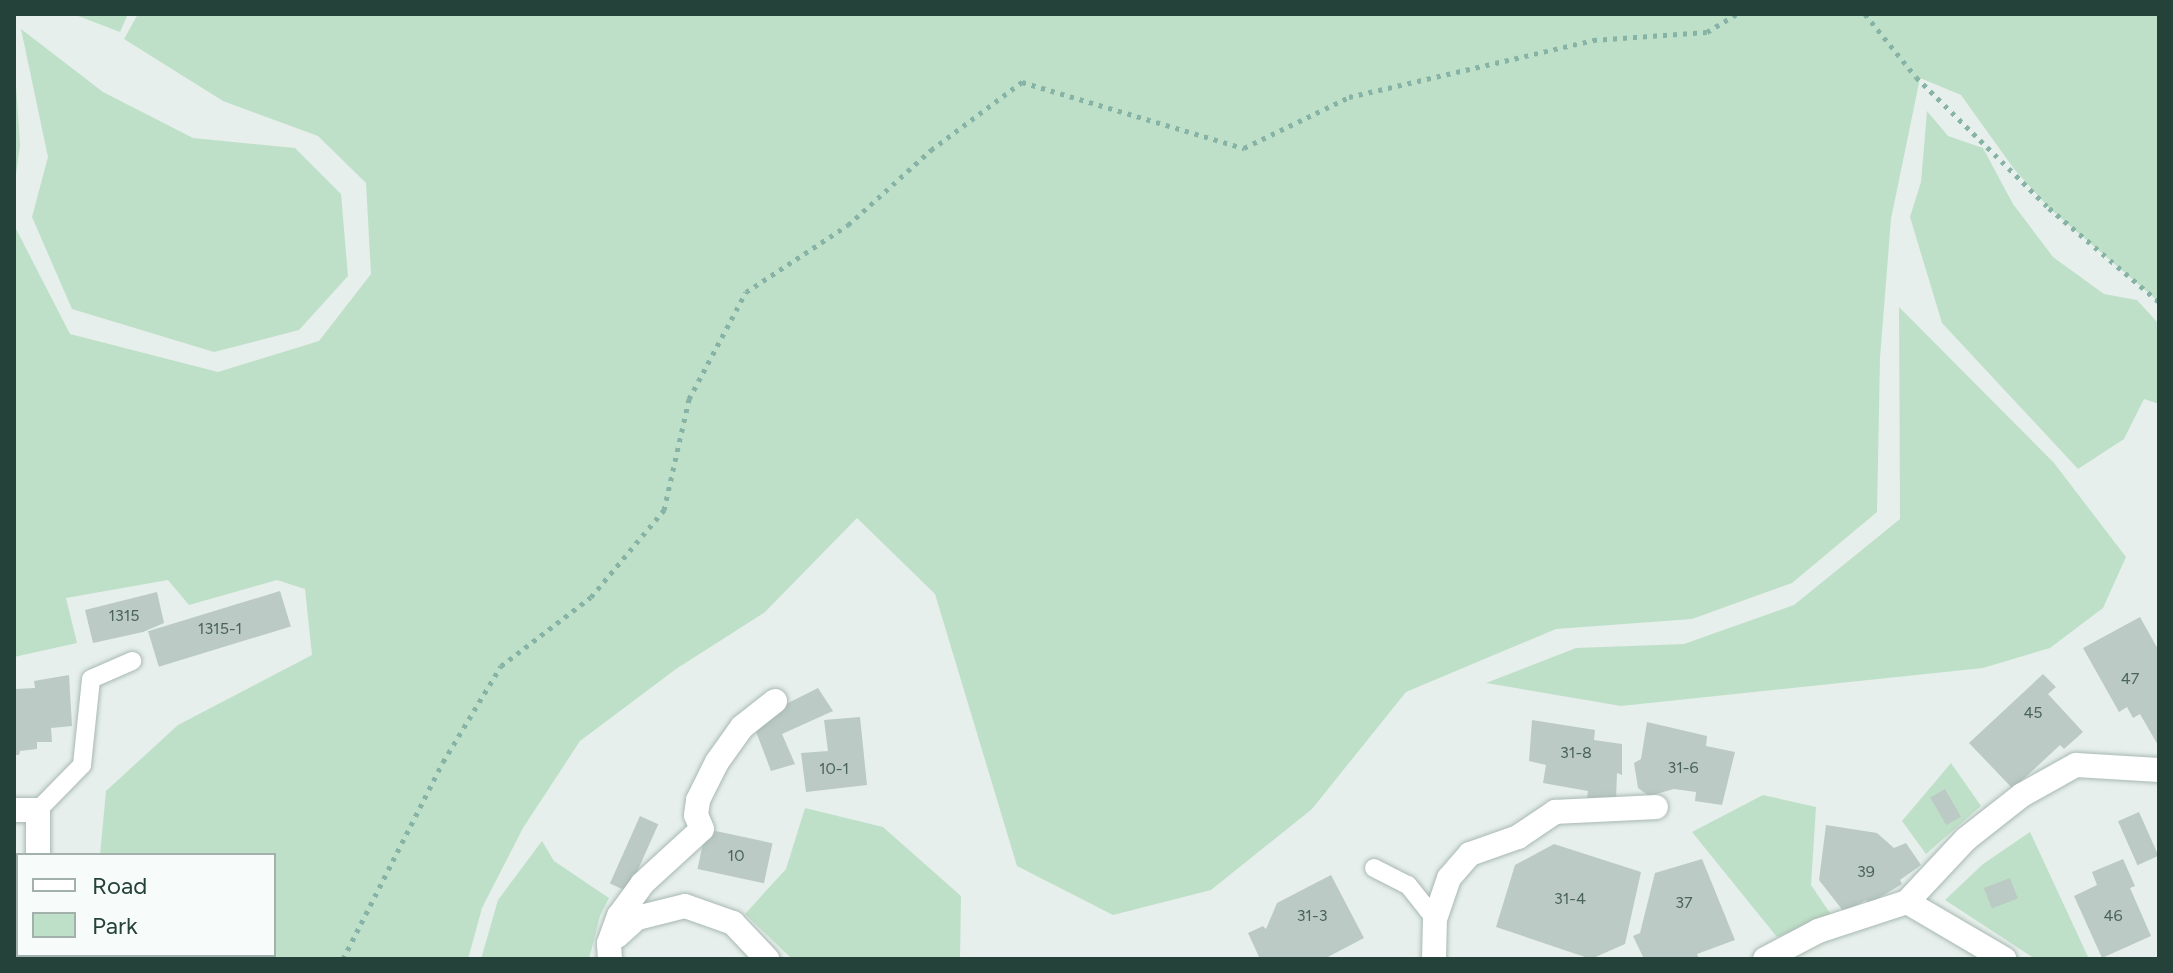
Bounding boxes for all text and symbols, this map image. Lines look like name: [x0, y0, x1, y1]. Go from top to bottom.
house number: 1315: [108, 606, 140, 626]
house number: 1315-1: [198, 619, 242, 639]
house number: 47: [2121, 669, 2139, 689]
house number: 45: [2023, 703, 2043, 723]
house number: 31-8: [1560, 743, 1592, 763]
house number: 31-6: [1667, 758, 1699, 778]
house number: 10-1: [819, 759, 849, 779]
house number: 10: [728, 846, 744, 866]
legend: [16, 853, 276, 957]
house number: 39: [1857, 862, 1875, 882]
text: Road: [92, 871, 147, 900]
house number: 31-4: [1554, 889, 1586, 909]
house number: 37: [1675, 893, 1693, 913]
house number: 31-3: [1297, 906, 1327, 926]
house number: 46: [2104, 906, 2122, 926]
text: Park: [92, 911, 138, 940]

